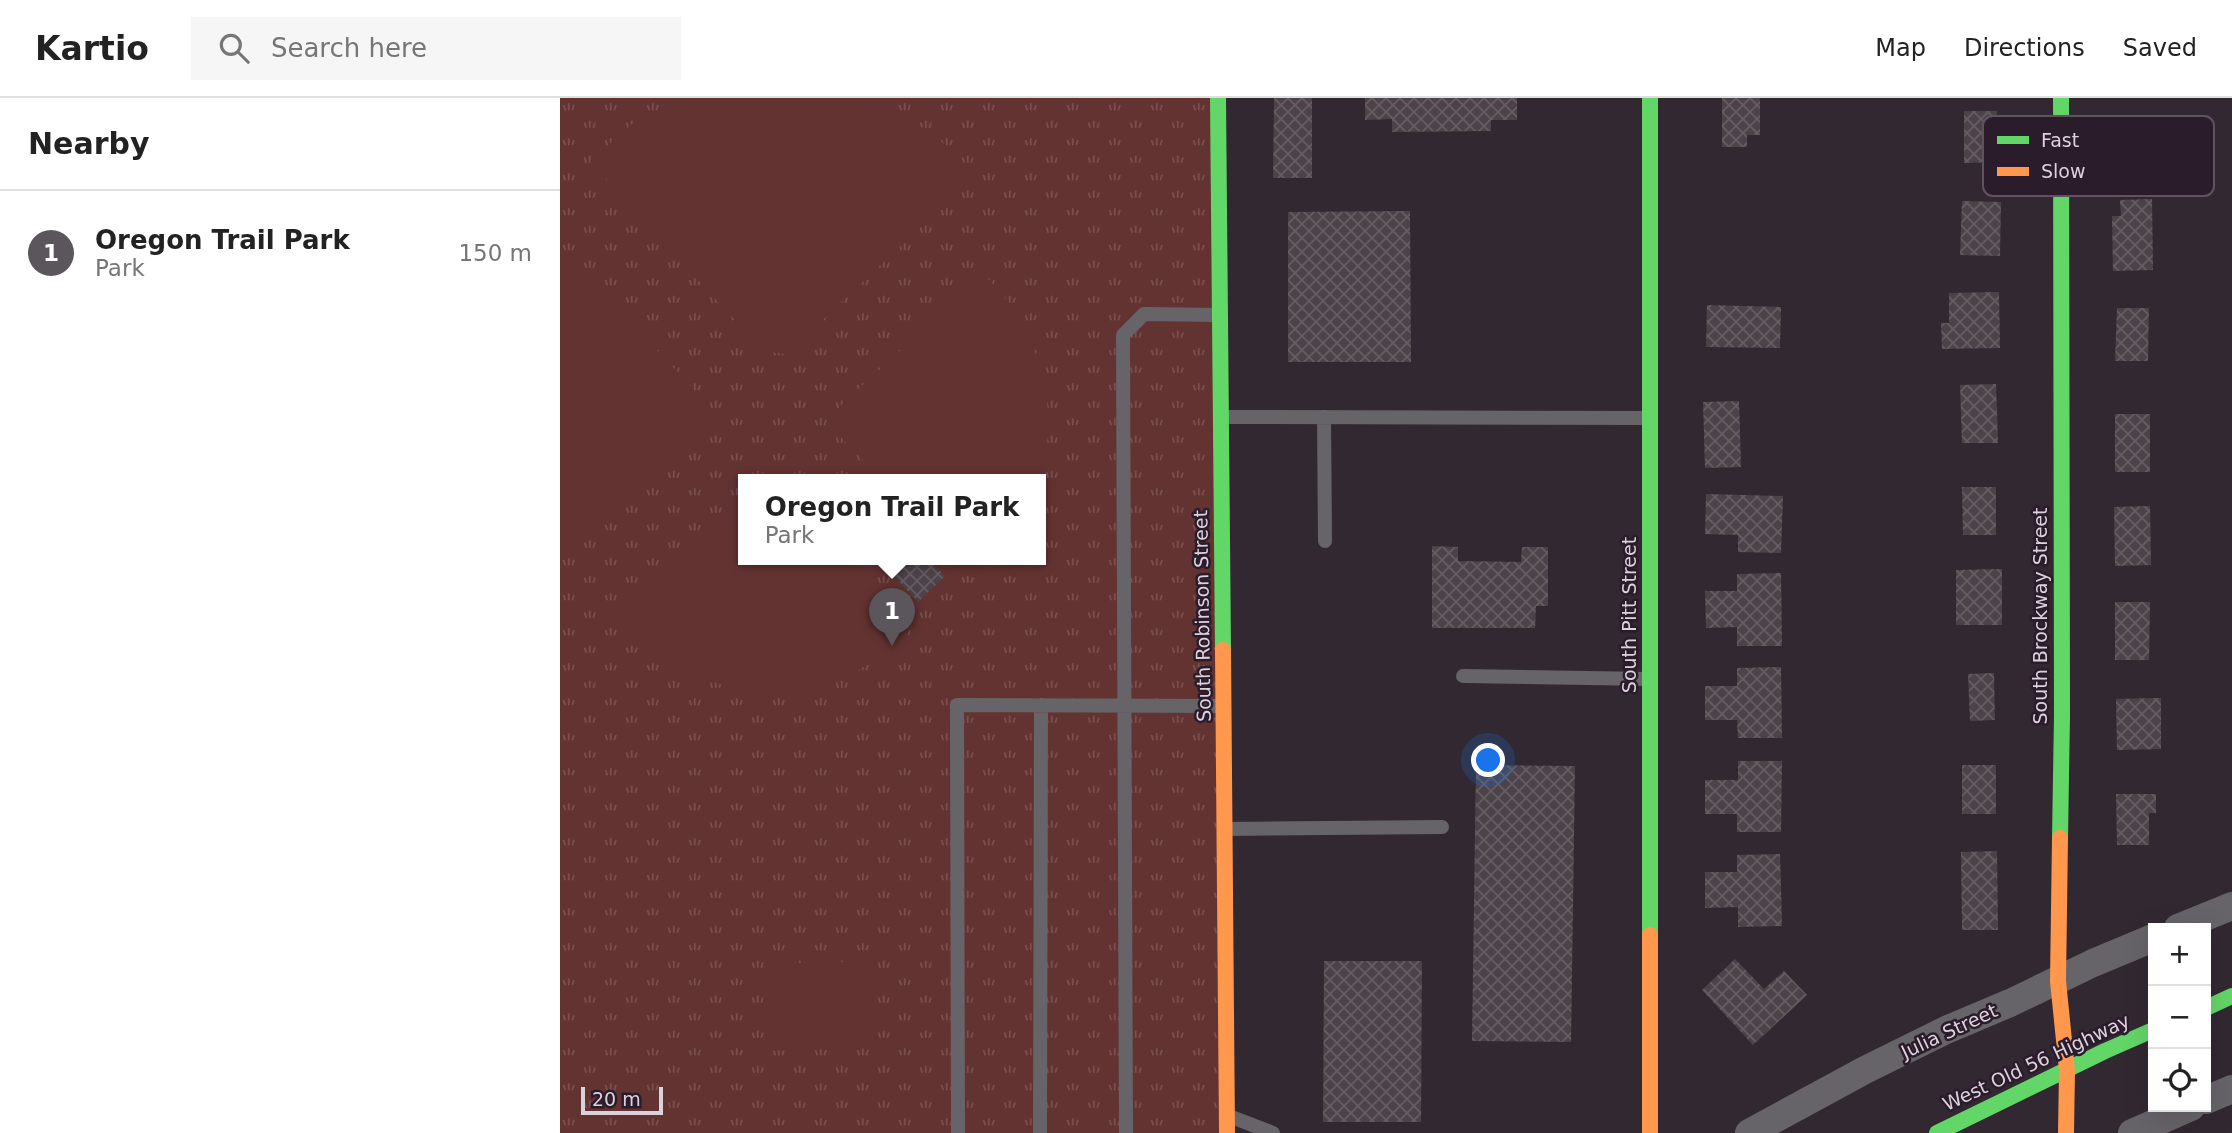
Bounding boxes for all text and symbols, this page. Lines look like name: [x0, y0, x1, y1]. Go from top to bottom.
search box: [191, 17, 681, 80]
text: Kartio: [35, 29, 149, 68]
icon: search: [215, 29, 253, 67]
text: Search here: [271, 33, 427, 63]
text: Map: [1875, 34, 1926, 62]
text: Directions: [1964, 34, 2085, 62]
text: Saved: [2123, 34, 2197, 62]
legend: [1983, 116, 2214, 196]
text: Nearby: [28, 126, 150, 161]
text: Fast: [2041, 129, 2079, 151]
text: Slow: [2041, 160, 2086, 182]
text: Oregon Trail Park: [95, 225, 350, 255]
text: 1: [43, 240, 59, 266]
text: 150 m: [458, 240, 532, 266]
text: Park: [95, 255, 145, 281]
popup: [738, 474, 1046, 565]
text: Oregon Trail Park: [765, 492, 1019, 522]
street label: South Brockway Street: [2029, 508, 2051, 724]
street label: South Robinson Street: [1189, 510, 1215, 722]
text: Park: [765, 522, 814, 548]
street label: South Pitt Street: [1618, 537, 1640, 693]
pin: 1: [869, 588, 915, 646]
your location: [1471, 743, 1505, 777]
map controls: [2148, 923, 2211, 1112]
button: +: [2148, 923, 2211, 986]
button: −: [2148, 986, 2211, 1049]
street label: Julia Street: [1896, 999, 2001, 1063]
street label: West Old 56 Highway: [1939, 1009, 2133, 1115]
button: locate: [2148, 1049, 2211, 1112]
scale bar: [581, 1084, 663, 1116]
text: 20 m: [592, 1088, 641, 1110]

